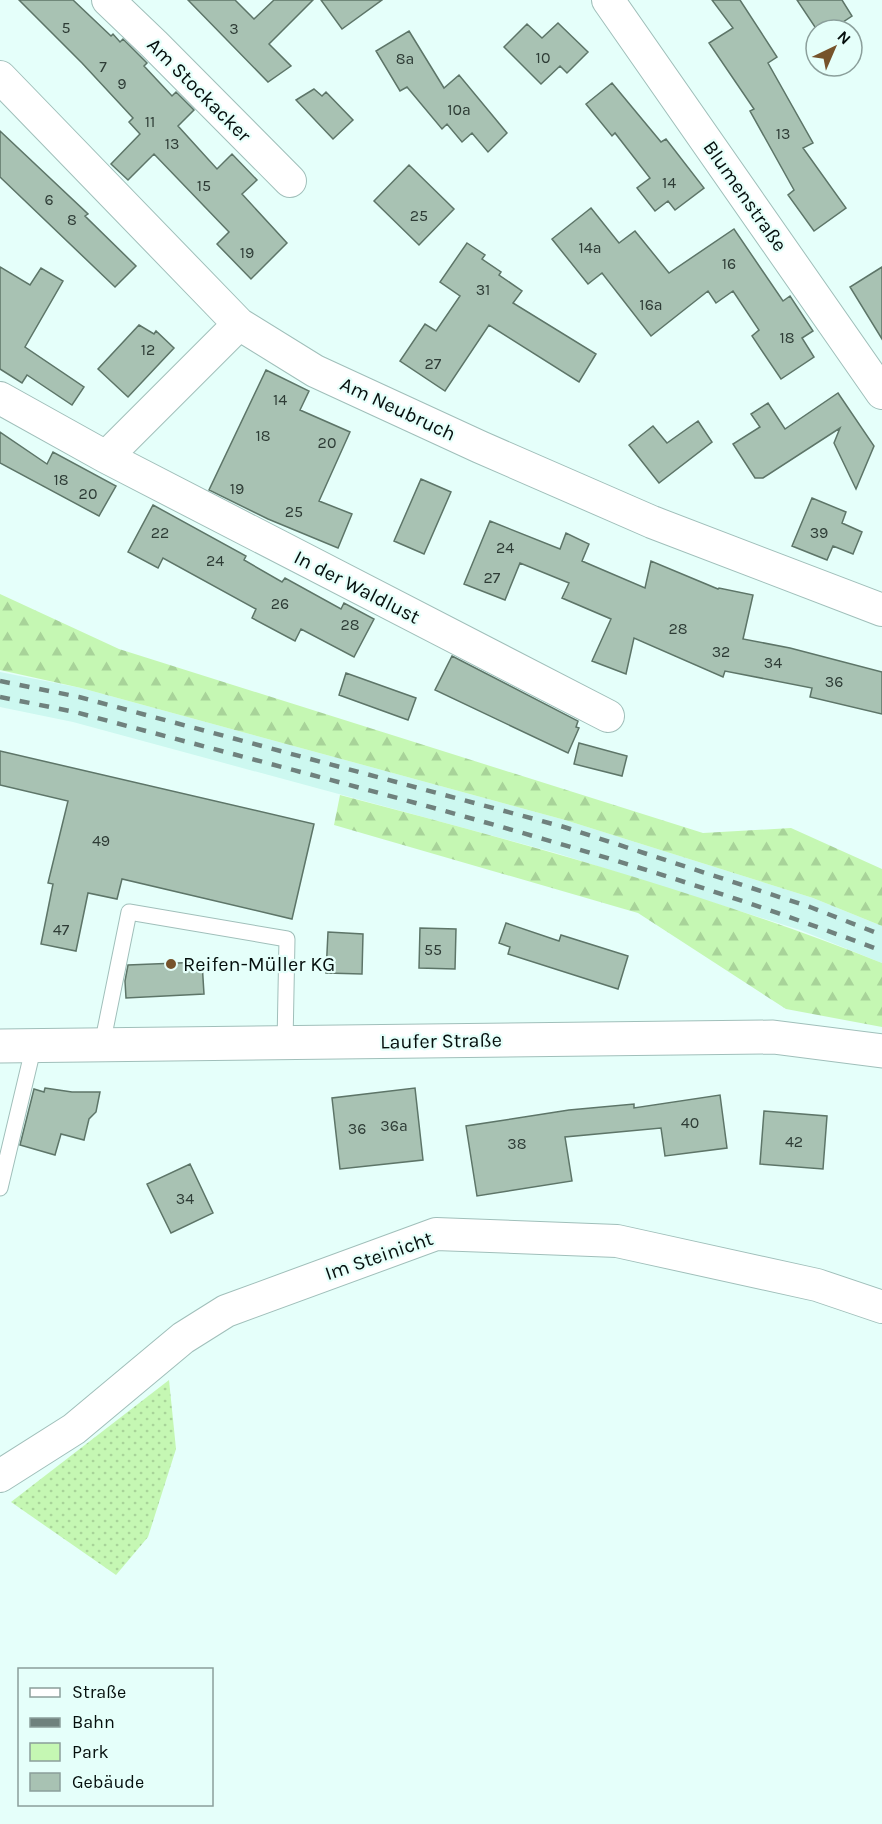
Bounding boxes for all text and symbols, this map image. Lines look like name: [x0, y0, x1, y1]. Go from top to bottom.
house number: 5: [61, 18, 71, 37]
north arrow: [804, 18, 864, 78]
house number: 3: [229, 19, 239, 38]
text: N: [833, 27, 855, 48]
street label: Am Stockacker: [142, 33, 256, 147]
house number: 10: [536, 48, 550, 67]
house number: 8a: [396, 49, 414, 68]
house number: 7: [99, 57, 107, 76]
house number: 9: [117, 74, 127, 93]
house number: 10a: [447, 100, 471, 119]
house number: 11: [145, 112, 155, 131]
house number: 13: [776, 124, 790, 143]
house number: 13: [165, 134, 179, 153]
street label: Blumenstraße: [698, 136, 792, 256]
house number: 14: [662, 173, 676, 192]
house number: 15: [197, 176, 211, 195]
house number: 6: [44, 190, 54, 209]
house number: 25: [410, 206, 428, 225]
house number: 8: [67, 210, 77, 229]
house number: 14a: [578, 238, 602, 257]
house number: 19: [240, 243, 254, 262]
house number: 16: [722, 254, 736, 273]
house number: 31: [476, 280, 490, 299]
house number: 16a: [639, 295, 663, 314]
house number: 18: [779, 328, 795, 347]
house number: 12: [141, 340, 155, 359]
house number: 27: [425, 354, 442, 373]
street label: Am Neubruch: [337, 372, 459, 446]
house number: 14: [273, 390, 287, 409]
house number: 18: [255, 426, 271, 445]
house number: 20: [318, 433, 336, 452]
house number: 18: [53, 470, 69, 489]
house number: 19: [230, 479, 244, 498]
house number: 20: [79, 484, 97, 503]
house number: 25: [285, 502, 303, 521]
house number: 22: [151, 523, 169, 542]
house number: 39: [810, 523, 828, 542]
house number: 24: [496, 538, 514, 557]
street label: In der Waldlust: [290, 545, 424, 629]
house number: 24: [206, 551, 224, 570]
house number: 27: [484, 568, 501, 587]
house number: 26: [271, 594, 289, 613]
house number: 28: [340, 615, 360, 634]
house number: 28: [668, 619, 688, 638]
house number: 32: [712, 642, 730, 661]
house number: 34: [764, 653, 782, 672]
house number: 36: [825, 672, 843, 691]
house number: 49: [92, 831, 110, 850]
house number: 47: [53, 920, 70, 939]
house number: 55: [424, 940, 442, 959]
place label: Reifen-Müller KG: [183, 953, 335, 976]
marker: Reifen-Müller KG: [164, 957, 178, 971]
street label: Laufer Straße: [380, 1028, 502, 1054]
house number: 40: [681, 1113, 699, 1132]
house number: 36a: [380, 1116, 408, 1135]
house number: 36: [348, 1119, 366, 1138]
house number: 42: [785, 1132, 803, 1151]
house number: 38: [507, 1134, 527, 1153]
house number: 34: [176, 1189, 194, 1208]
street label: Im Steinicht: [322, 1227, 437, 1285]
legend: [18, 1668, 213, 1806]
text: Straße: [72, 1681, 126, 1703]
text: Bahn: [72, 1711, 115, 1733]
text: Park: [72, 1741, 109, 1763]
text: Gebäude: [72, 1771, 144, 1793]

